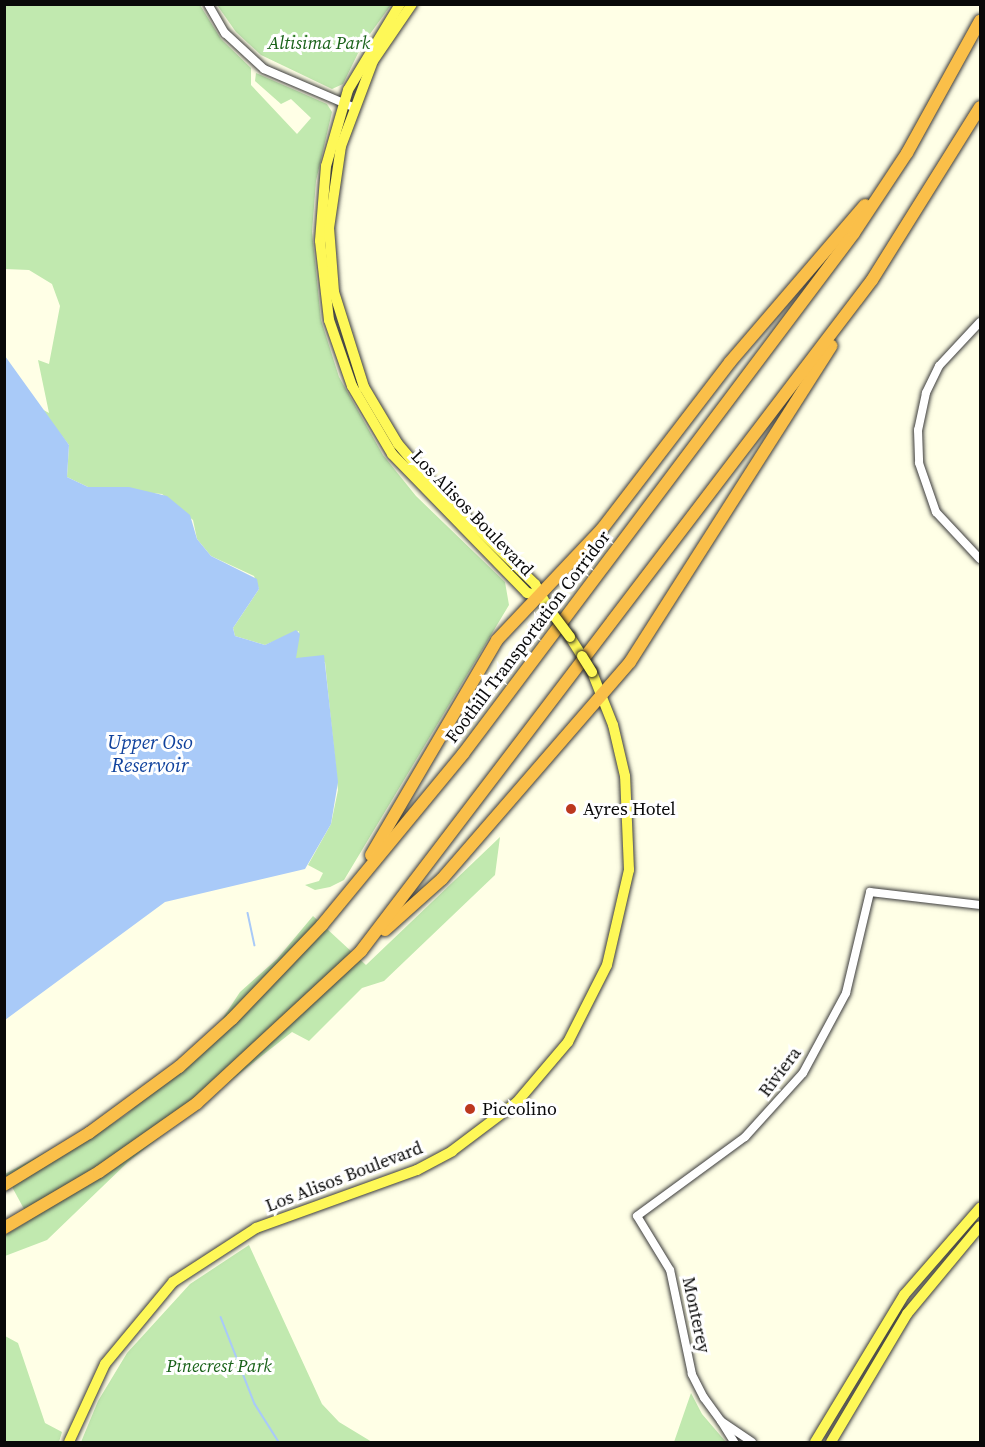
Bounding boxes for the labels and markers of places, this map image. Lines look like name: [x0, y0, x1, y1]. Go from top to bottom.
place label: Ayres Hotel: [583, 798, 676, 820]
marker: Ayres Hotel: [564, 802, 578, 816]
place label: Piccolino: [482, 1098, 557, 1120]
marker: Piccolino: [463, 1102, 477, 1116]

